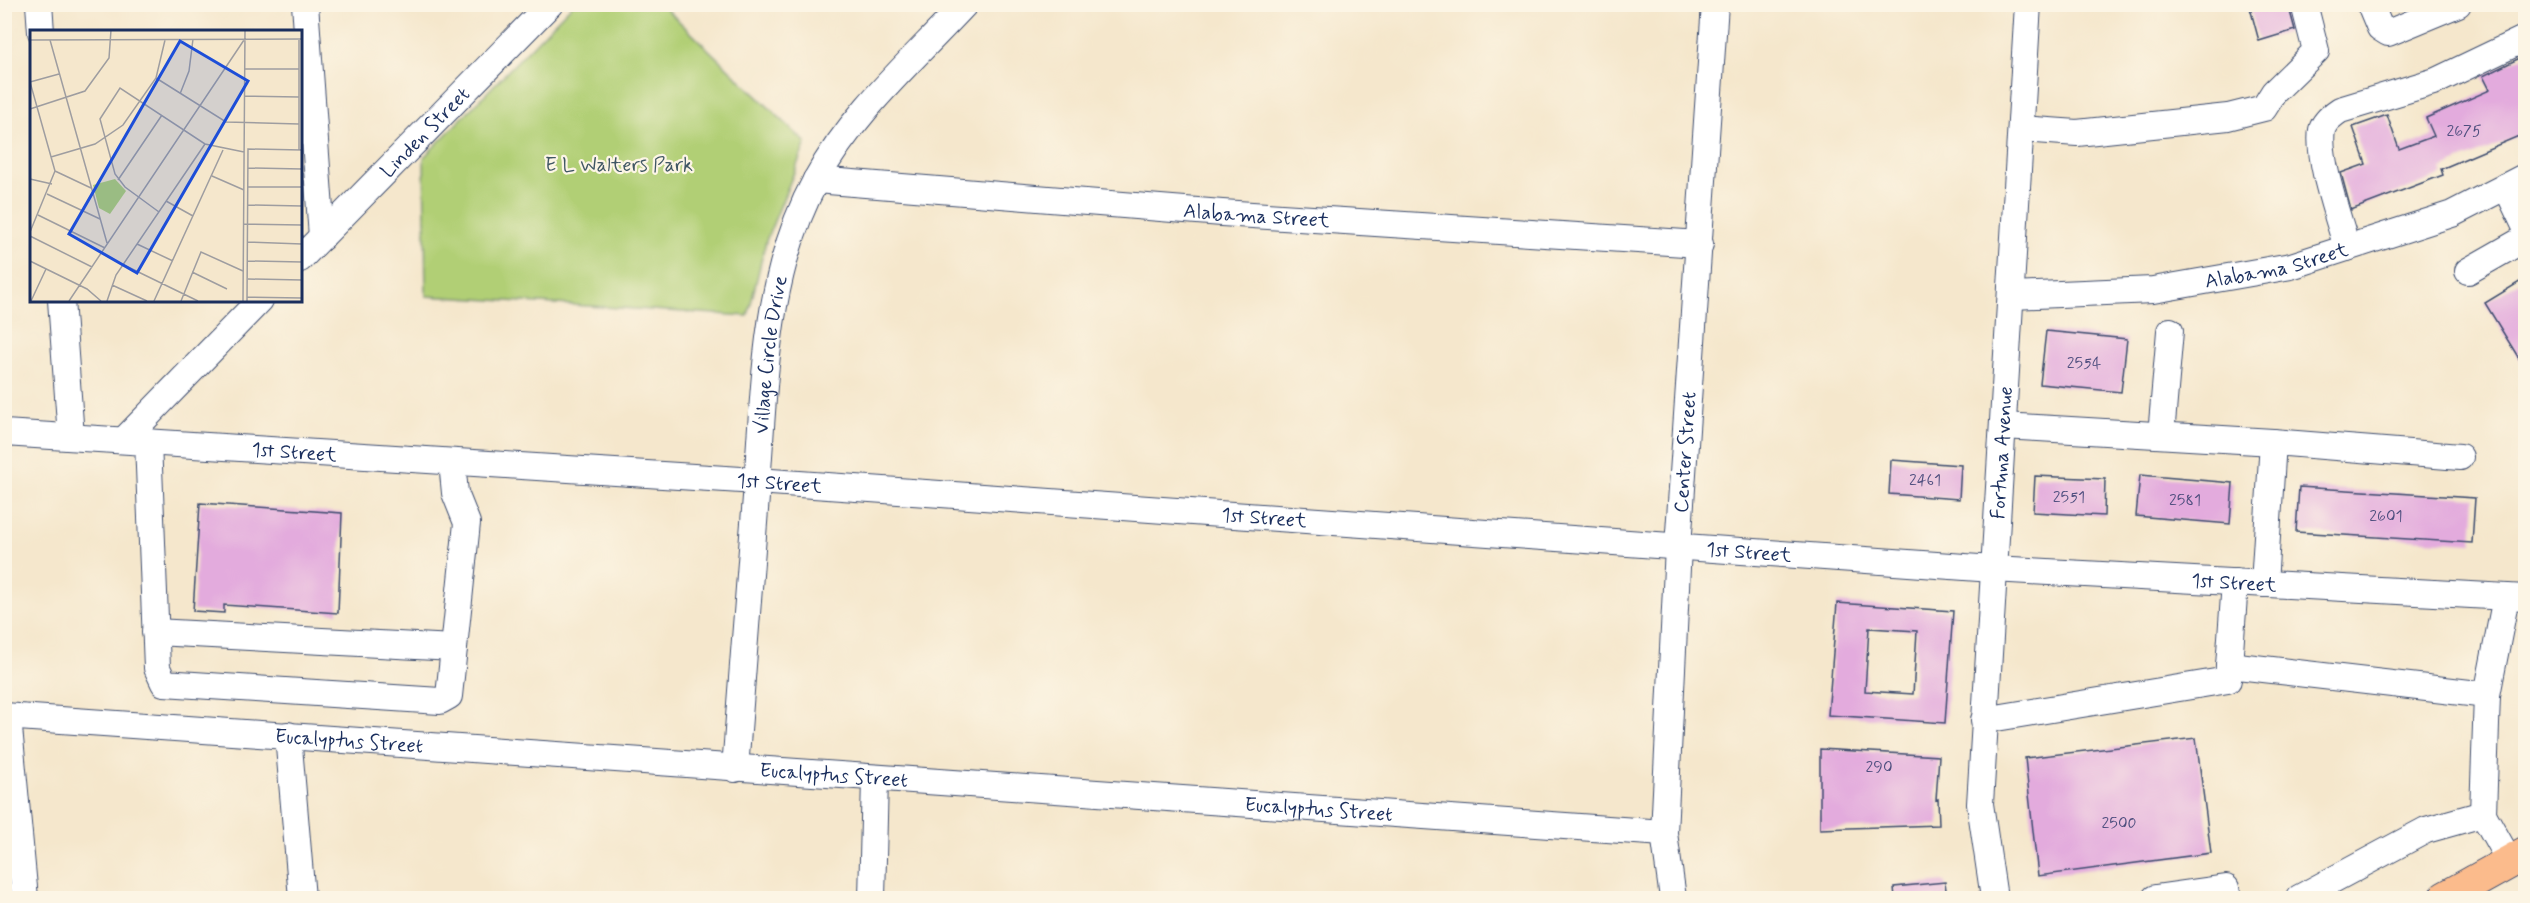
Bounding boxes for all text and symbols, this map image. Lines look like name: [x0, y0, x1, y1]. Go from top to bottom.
inset map: [30, 30, 302, 302]
street label: Linden Street: [375, 82, 476, 184]
house number: 2675: [2446, 121, 2482, 142]
park label: E L Walters Park: [545, 152, 693, 179]
street label: Alabama Street: [1182, 198, 1331, 235]
street label: Alabama Street: [2203, 236, 2352, 296]
street label: Village Circle Drive: [749, 273, 795, 435]
house number: 2554: [2067, 353, 2101, 374]
street label: Fortuna Avenue: [1985, 385, 2020, 520]
street label: Center Street: [1668, 391, 1704, 514]
street label: 1st Street: [251, 437, 338, 469]
street label: 1st Street: [736, 468, 823, 501]
house number: 2461: [1909, 470, 1941, 491]
house number: 2551: [2053, 487, 2085, 508]
house number: 2581: [2169, 490, 2201, 511]
street label: 1st Street: [1220, 502, 1308, 535]
house number: 2601: [2369, 506, 2403, 527]
street label: 1st Street: [1705, 537, 1793, 570]
street label: 1st Street: [2190, 568, 2278, 599]
street label: Eucalyptus Street: [274, 723, 424, 761]
street label: Eucalyptus Street: [759, 757, 909, 795]
house number: 290: [1866, 757, 1893, 778]
street label: Eucalyptus Street: [1244, 791, 1394, 829]
house number: 2500: [2102, 813, 2137, 834]

